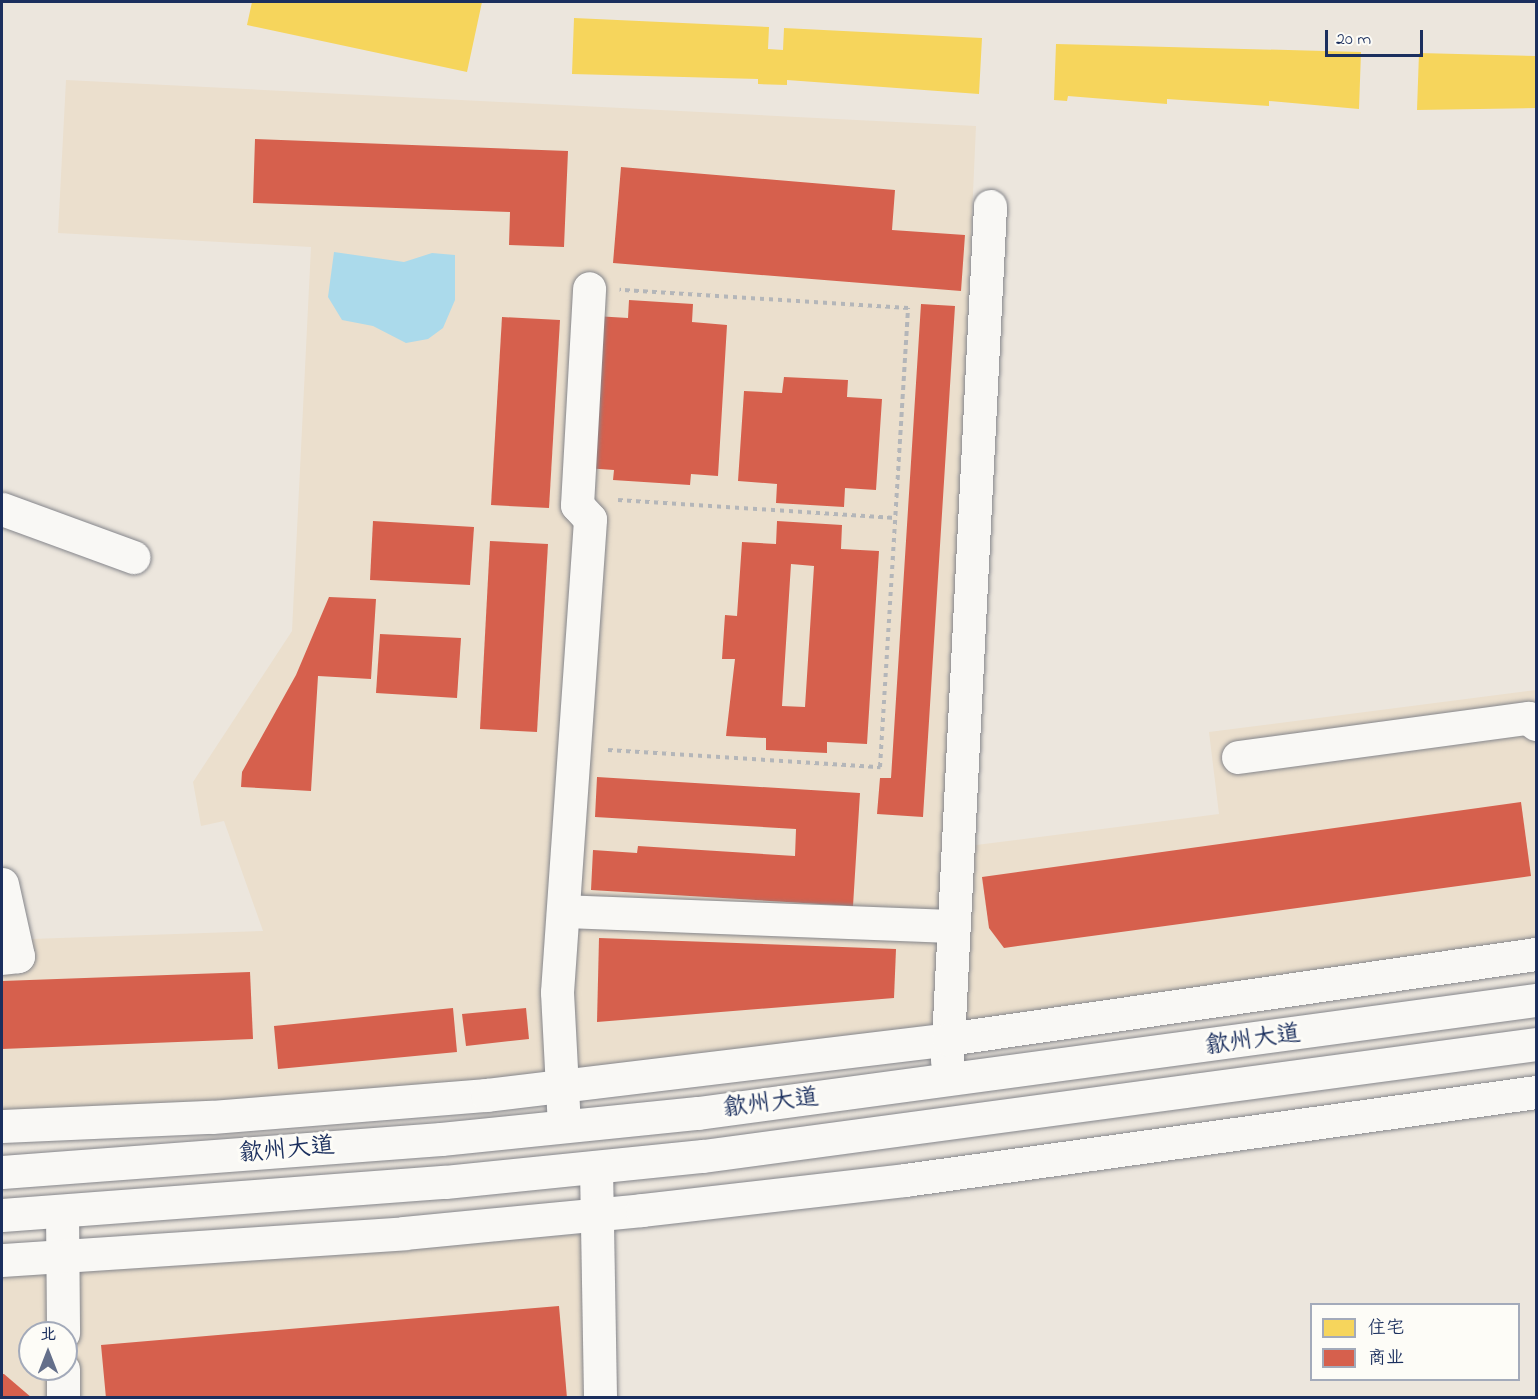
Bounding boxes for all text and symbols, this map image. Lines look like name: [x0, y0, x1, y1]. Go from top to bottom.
scale bar: [1328, 18, 1426, 56]
text: 20 m: [1336, 27, 1371, 53]
street label: 歙州大道: [1203, 1020, 1303, 1062]
street label: 歙州大道: [722, 1084, 820, 1124]
street label: 歙州大道: [238, 1132, 336, 1170]
legend: [1310, 1303, 1520, 1381]
text: 住宅: [1368, 1316, 1404, 1342]
north arrow: [18, 1321, 78, 1381]
text: 北: [40, 1323, 56, 1347]
text: 商业: [1368, 1346, 1404, 1372]

